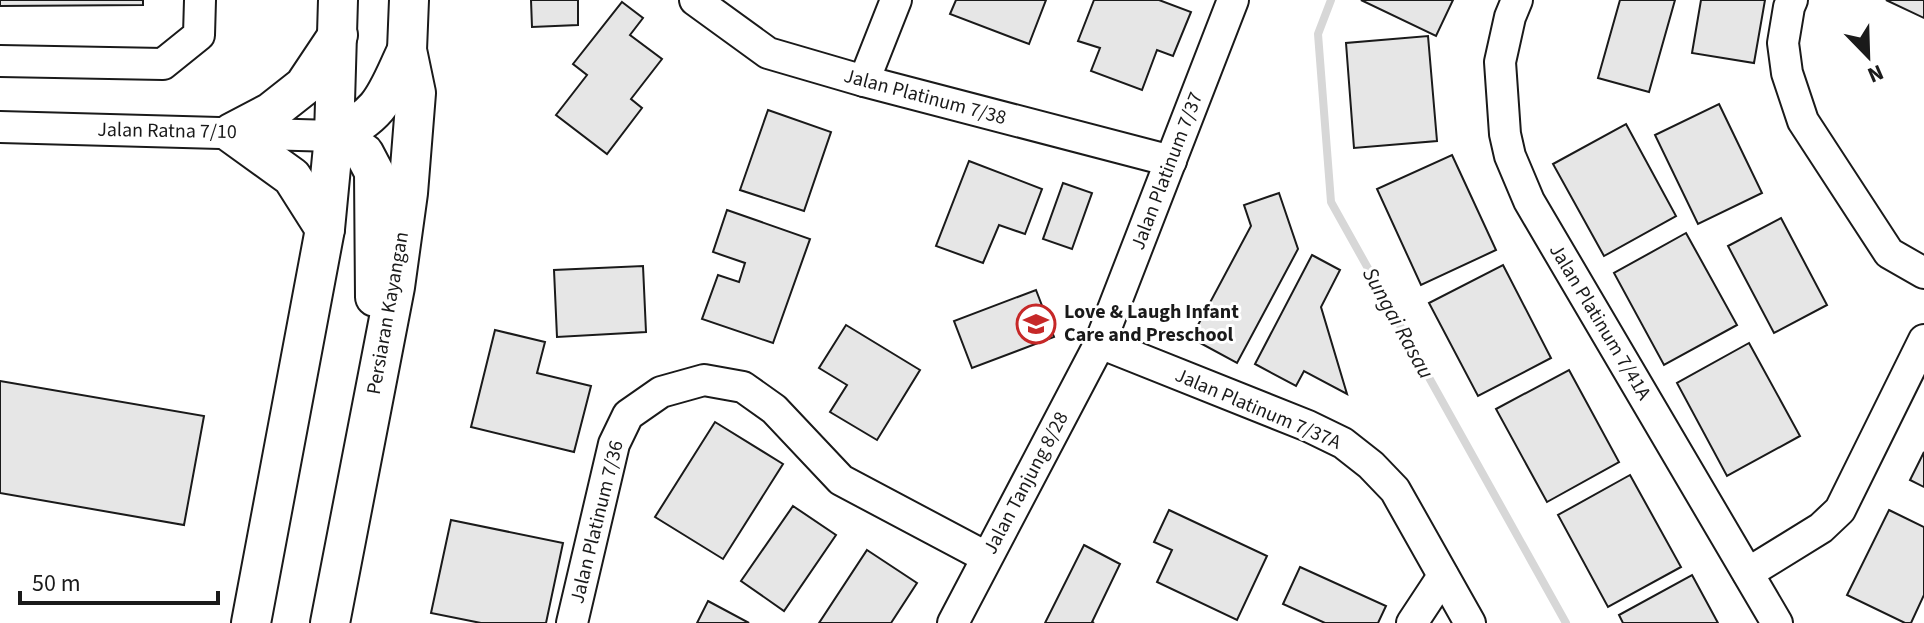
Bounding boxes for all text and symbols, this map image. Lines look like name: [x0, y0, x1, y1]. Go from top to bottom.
north arrow: [1828, 16, 1908, 96]
text: N: [1862, 56, 1888, 91]
street label: Jalan Platinum 7/38: [841, 62, 1009, 132]
street label: Jalan Platinum 7/37: [1124, 88, 1210, 254]
street label: Jalan Ratna 7/10: [97, 116, 237, 146]
street label: Persiaran Kayangan: [360, 229, 416, 397]
street label: Jalan Platinum 7/41A: [1542, 239, 1658, 406]
water label: Sungai Rasau: [1354, 261, 1442, 385]
place label: Love & Laugh Infant Care and Preschool: [1064, 298, 1239, 349]
school or university icon: Love & Laugh Infant Care and Preschool: [1015, 303, 1057, 345]
street label: Jalan Platinum 7/37A: [1171, 361, 1345, 457]
street label: Jalan Tanjung 8/28: [977, 407, 1075, 559]
street label: Jalan Platinum 7/36: [563, 438, 631, 606]
scale bar: [20, 555, 218, 605]
text: 50 m: [32, 566, 81, 601]

